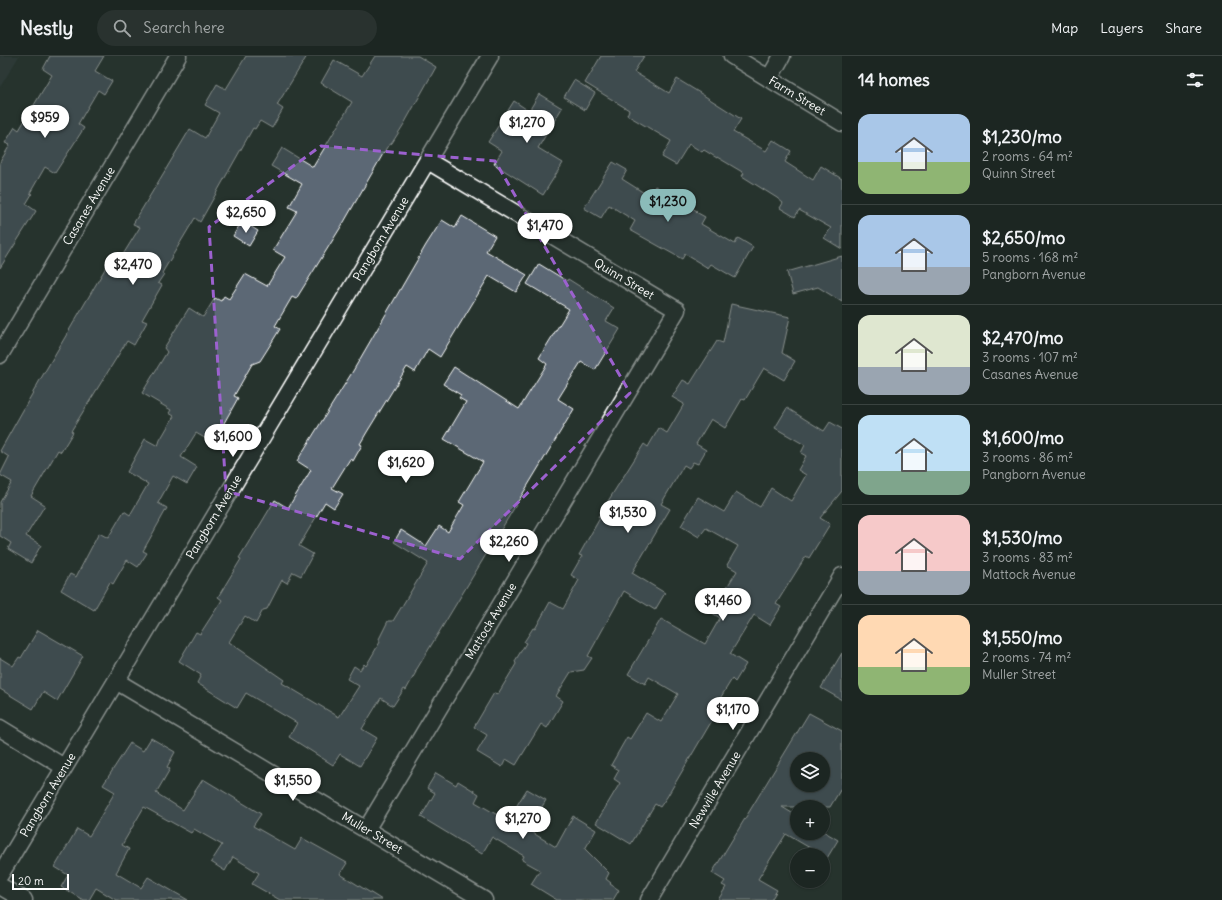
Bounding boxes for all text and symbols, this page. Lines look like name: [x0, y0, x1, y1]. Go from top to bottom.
search box: [97, 10, 377, 46]
text: Nestly: [20, 16, 73, 40]
icon: search: [111, 17, 133, 39]
text: Search here: [143, 18, 225, 37]
text: Map: [1051, 19, 1078, 37]
text: Layers: [1100, 19, 1143, 37]
text: Share: [1165, 19, 1202, 37]
text: 14 homes: [858, 69, 930, 91]
icon: filters: [1184, 69, 1206, 91]
street label: Farm Street: [766, 73, 828, 118]
pin: $959: [21, 105, 69, 139]
text: $959: [30, 109, 60, 126]
pin: $1,270: [494, 110, 560, 144]
text: $1,270: [509, 114, 545, 131]
text: $1,230/mo: [982, 126, 1062, 148]
icon: home: [890, 130, 938, 178]
text: 2 rooms · 64 m²: [982, 148, 1073, 165]
street label: Casanes Avenue: [59, 164, 118, 248]
text: Quinn Street: [982, 165, 1055, 182]
pin: $1,230: [635, 189, 701, 223]
text: $1,230: [649, 193, 687, 210]
street label: Pangborn Avenue: [349, 194, 412, 284]
pin: $2,650: [213, 200, 279, 234]
text: $2,650: [226, 204, 266, 221]
pin: $1,470: [512, 213, 578, 247]
text: $1,470: [527, 217, 563, 234]
text: $2,650/mo: [982, 227, 1065, 249]
icon: home: [890, 231, 938, 279]
text: 5 rooms · 168 m²: [982, 249, 1078, 266]
pin: $2,470: [100, 252, 166, 286]
street label: Quinn Street: [591, 255, 657, 302]
text: $2,470: [113, 256, 153, 273]
text: Pangborn Avenue: [982, 266, 1086, 283]
text: $2,470/mo: [982, 327, 1063, 349]
icon: home: [890, 331, 938, 379]
text: 3 rooms · 107 m²: [982, 349, 1078, 366]
text: Casanes Avenue: [982, 366, 1078, 383]
pin: $1,600: [200, 424, 266, 458]
text: $1,600/mo: [982, 427, 1064, 449]
text: $1,600: [213, 428, 253, 445]
icon: home: [890, 431, 938, 479]
text: 3 rooms · 86 m²: [982, 449, 1073, 466]
pin: $1,620: [373, 450, 439, 484]
text: $1,620: [387, 454, 425, 471]
text: Pangborn Avenue: [982, 466, 1086, 483]
street label: Pangborn Avenue: [182, 472, 245, 562]
pin: $1,530: [595, 500, 661, 534]
text: $1,530: [609, 504, 647, 521]
text: $1,530/mo: [982, 527, 1062, 549]
pin: $2,260: [476, 529, 542, 563]
icon: home: [890, 531, 938, 579]
text: $2,260: [489, 533, 529, 550]
text: 3 rooms · 83 m²: [982, 549, 1073, 566]
text: Mattock Avenue: [982, 566, 1076, 583]
street label: Mattock Avenue: [462, 580, 519, 662]
pin: $1,460: [690, 588, 756, 622]
text: $1,460: [704, 592, 742, 609]
text: $1,550/mo: [982, 627, 1062, 649]
icon: home: [890, 631, 938, 679]
text: 2 rooms · 74 m²: [982, 649, 1071, 666]
text: Muller Street: [982, 666, 1056, 683]
pin: $1,170: [700, 697, 766, 731]
text: $1,170: [716, 701, 750, 718]
street label: Newville Avenue: [686, 748, 744, 831]
street label: Pangborn Avenue: [16, 750, 79, 840]
map controls: [790, 752, 830, 888]
button: layers: [790, 752, 830, 792]
pin: $1,550: [260, 768, 326, 802]
text: $1,550: [274, 772, 312, 789]
button: +: [790, 800, 830, 840]
pin: $1,270: [490, 806, 556, 840]
street label: Muller Street: [339, 809, 405, 857]
text: $1,270: [505, 810, 541, 827]
button: −: [790, 848, 830, 888]
scale bar: [12, 872, 69, 891]
text: 20 m: [18, 874, 44, 888]

